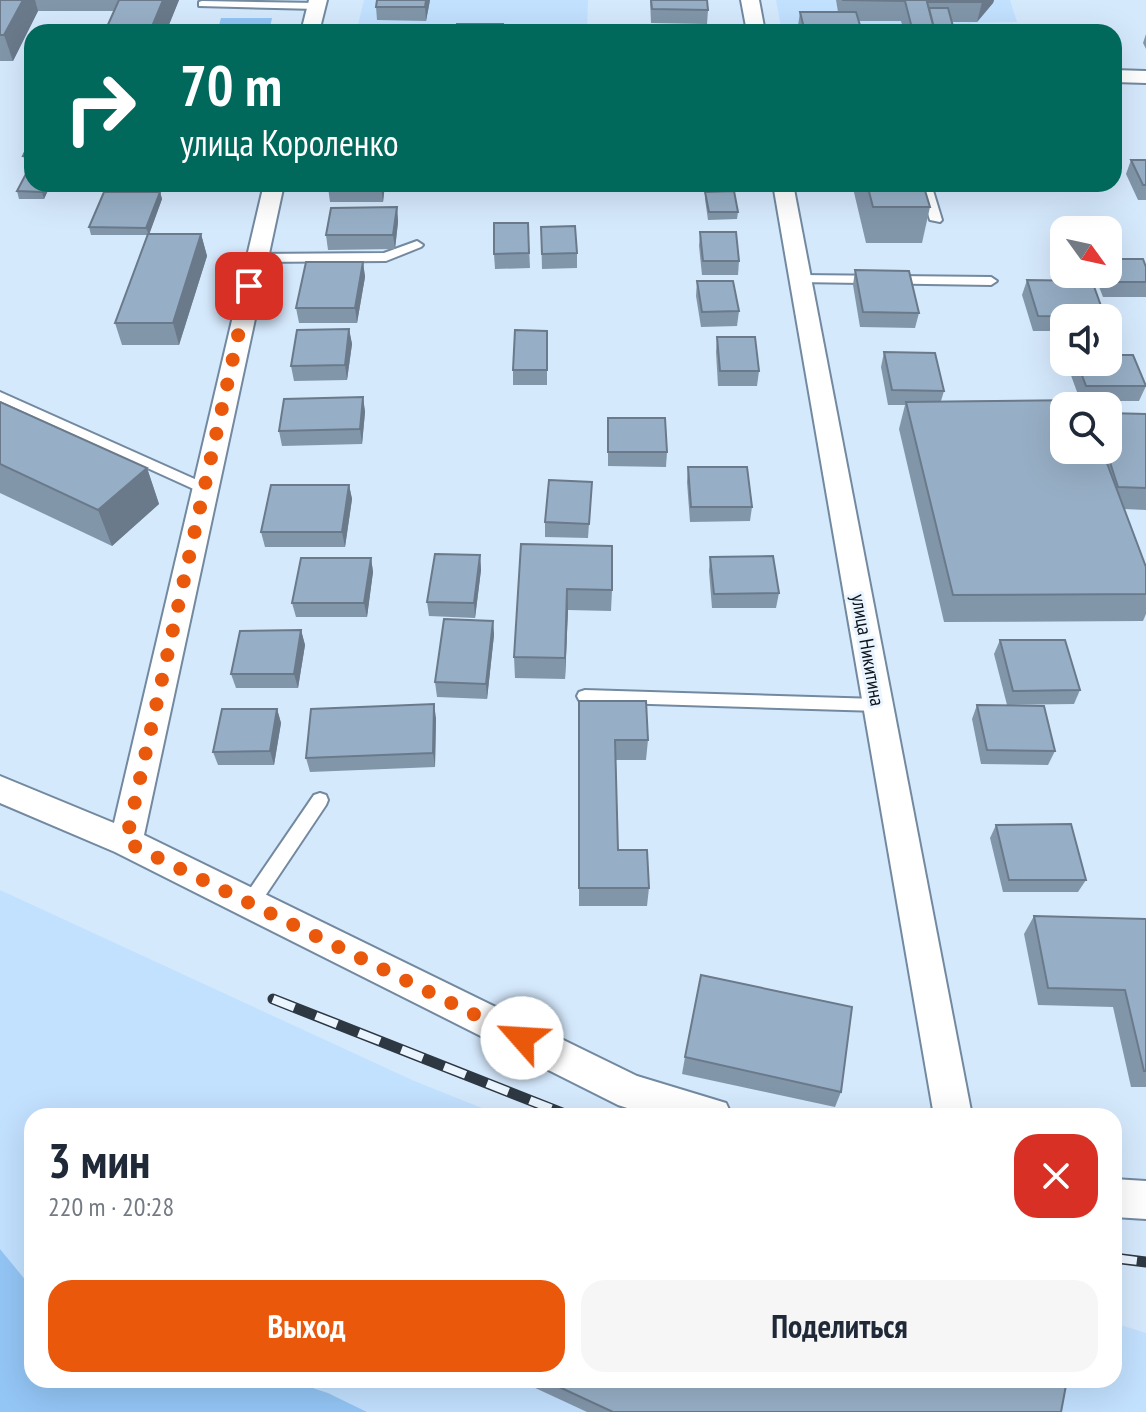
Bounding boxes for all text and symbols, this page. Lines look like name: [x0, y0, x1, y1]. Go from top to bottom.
text: 70 m: [180, 49, 282, 121]
icon: right: [48, 56, 152, 160]
text: улица Короленко: [180, 119, 399, 166]
north arrow: [1050, 216, 1122, 288]
map controls: [1050, 216, 1122, 464]
pin: [215, 252, 283, 320]
icon: arrive: [227, 264, 271, 308]
button: sound: [1050, 304, 1122, 376]
button: search: [1050, 392, 1122, 464]
street label: улица Никитина: [845, 592, 891, 708]
position arrow: [480, 996, 564, 1080]
text: 3 мин: [48, 1129, 150, 1191]
button: close: [1014, 1134, 1098, 1218]
text: 220 m · 20:28: [48, 1190, 174, 1223]
button: Выход: [48, 1280, 565, 1372]
button: Поделиться: [581, 1280, 1098, 1372]

